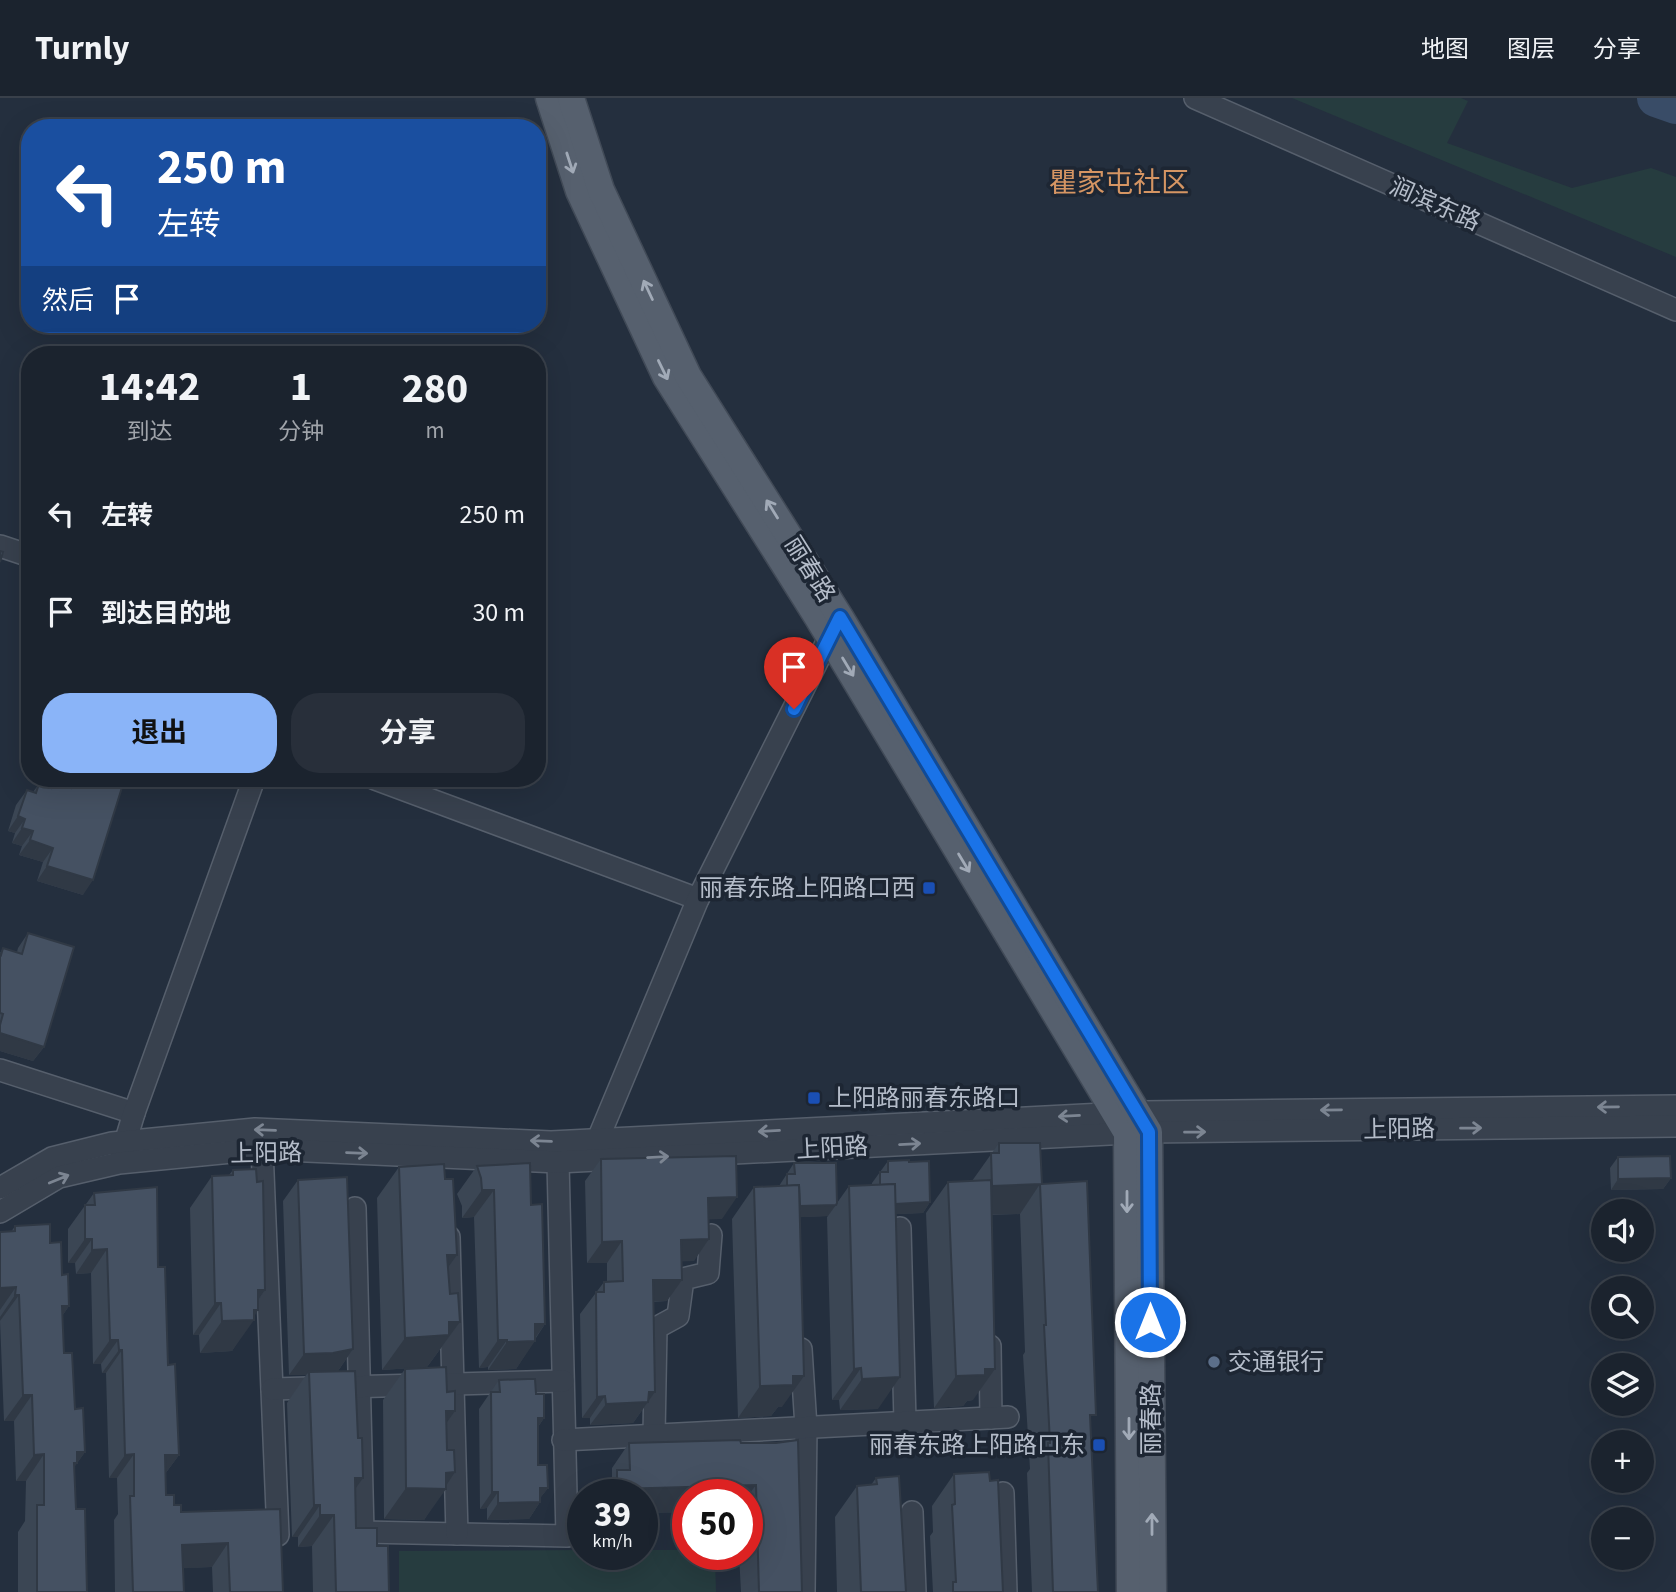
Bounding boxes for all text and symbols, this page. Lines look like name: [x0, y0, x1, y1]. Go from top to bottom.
text: Turnly: [35, 25, 129, 72]
text: 地图: [1421, 32, 1469, 67]
text: 图层: [1507, 32, 1555, 67]
text: 分享: [1593, 32, 1641, 67]
text: 250 m: [157, 133, 286, 203]
icon: left: [42, 147, 133, 238]
one-way arrow: [564, 152, 577, 174]
district label: 瞿家屯社区: [1049, 163, 1189, 203]
street label: 涧滨东路: [1384, 169, 1486, 240]
text: 左转: [157, 202, 221, 248]
icon: arrive: [108, 280, 146, 318]
one-way arrow: [641, 280, 654, 302]
text: 然后: [42, 282, 94, 319]
text: 14:42: [99, 357, 200, 417]
text: 1: [290, 357, 312, 417]
text: 280: [402, 359, 468, 419]
one-way arrow: [656, 359, 670, 380]
text: m: [425, 414, 444, 447]
text: 到达: [126, 415, 172, 448]
text: 分钟: [278, 415, 324, 448]
icon: left: [42, 495, 80, 533]
text: 250 m: [459, 496, 525, 533]
text: 左转: [101, 497, 153, 534]
one-way arrow: [765, 500, 779, 520]
street label: 丽春路: [776, 529, 843, 609]
icon: arrive: [42, 593, 80, 631]
text: 30 m: [472, 594, 525, 631]
text: 到达目的地: [101, 595, 231, 632]
pin: [764, 637, 824, 709]
icon: arrive: [775, 648, 813, 686]
one-way arrow: [841, 657, 855, 677]
button: 退出: [42, 693, 277, 773]
button: 分享: [291, 693, 525, 773]
one-way arrow: [958, 852, 972, 872]
place label: 丽春东路上阳路口西: [699, 871, 915, 906]
marker: 丽春东路上阳路口西: [921, 880, 937, 896]
place label: 上阳路丽春东路口: [828, 1081, 1020, 1116]
marker: 上阳路丽春东路口: [806, 1090, 822, 1106]
one-way arrow: [1597, 1100, 1620, 1113]
one-way arrow: [1320, 1103, 1343, 1117]
one-way arrow: [1058, 1110, 1081, 1123]
street label: 上阳路: [1363, 1111, 1435, 1148]
one-way arrow: [1460, 1122, 1483, 1135]
one-way arrow: [254, 1123, 277, 1137]
one-way arrow: [757, 1125, 780, 1138]
one-way arrow: [1183, 1125, 1206, 1139]
street label: 上阳路: [795, 1129, 869, 1168]
street label: 上阳路: [230, 1135, 302, 1172]
one-way arrow: [530, 1135, 553, 1148]
one-way arrow: [898, 1138, 921, 1151]
one-way arrow: [345, 1147, 368, 1160]
one-way arrow: [646, 1151, 669, 1164]
one-way arrow: [48, 1172, 70, 1185]
one-way arrow: [1120, 1190, 1134, 1213]
map controls: [1591, 1199, 1654, 1570]
button: sound: [1591, 1199, 1654, 1262]
button: search: [1591, 1276, 1654, 1339]
position arrow: [1113, 1285, 1187, 1359]
place label: 交通银行: [1228, 1345, 1324, 1380]
button: layers: [1591, 1353, 1654, 1416]
marker: 交通银行: [1206, 1354, 1222, 1370]
street label: 丽春路: [1134, 1383, 1169, 1455]
one-way arrow: [1122, 1417, 1136, 1440]
place label: 丽春东路上阳路口东: [869, 1428, 1085, 1463]
button: +: [1591, 1430, 1654, 1493]
marker: 丽春东路上阳路口东: [1091, 1437, 1107, 1453]
speed limit sign: 50: [672, 1479, 763, 1570]
text: 39: [594, 1490, 631, 1540]
button: −: [1591, 1507, 1654, 1570]
one-way arrow: [1145, 1513, 1159, 1536]
text: km/h: [593, 1529, 632, 1554]

